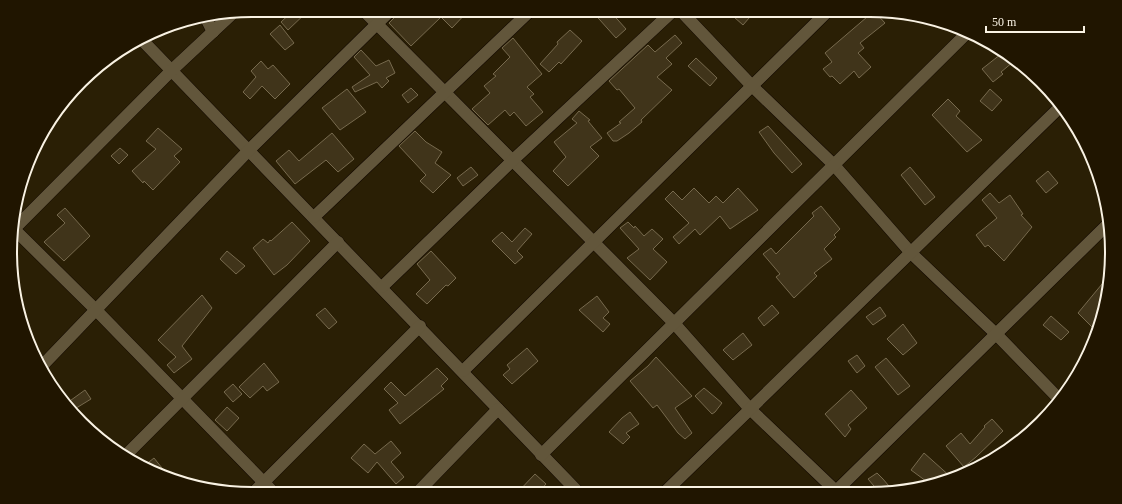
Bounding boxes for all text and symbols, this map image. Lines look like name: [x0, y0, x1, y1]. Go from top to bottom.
scale bar: [986, 8, 1084, 34]
text: 50 m: [992, 15, 1017, 29]

